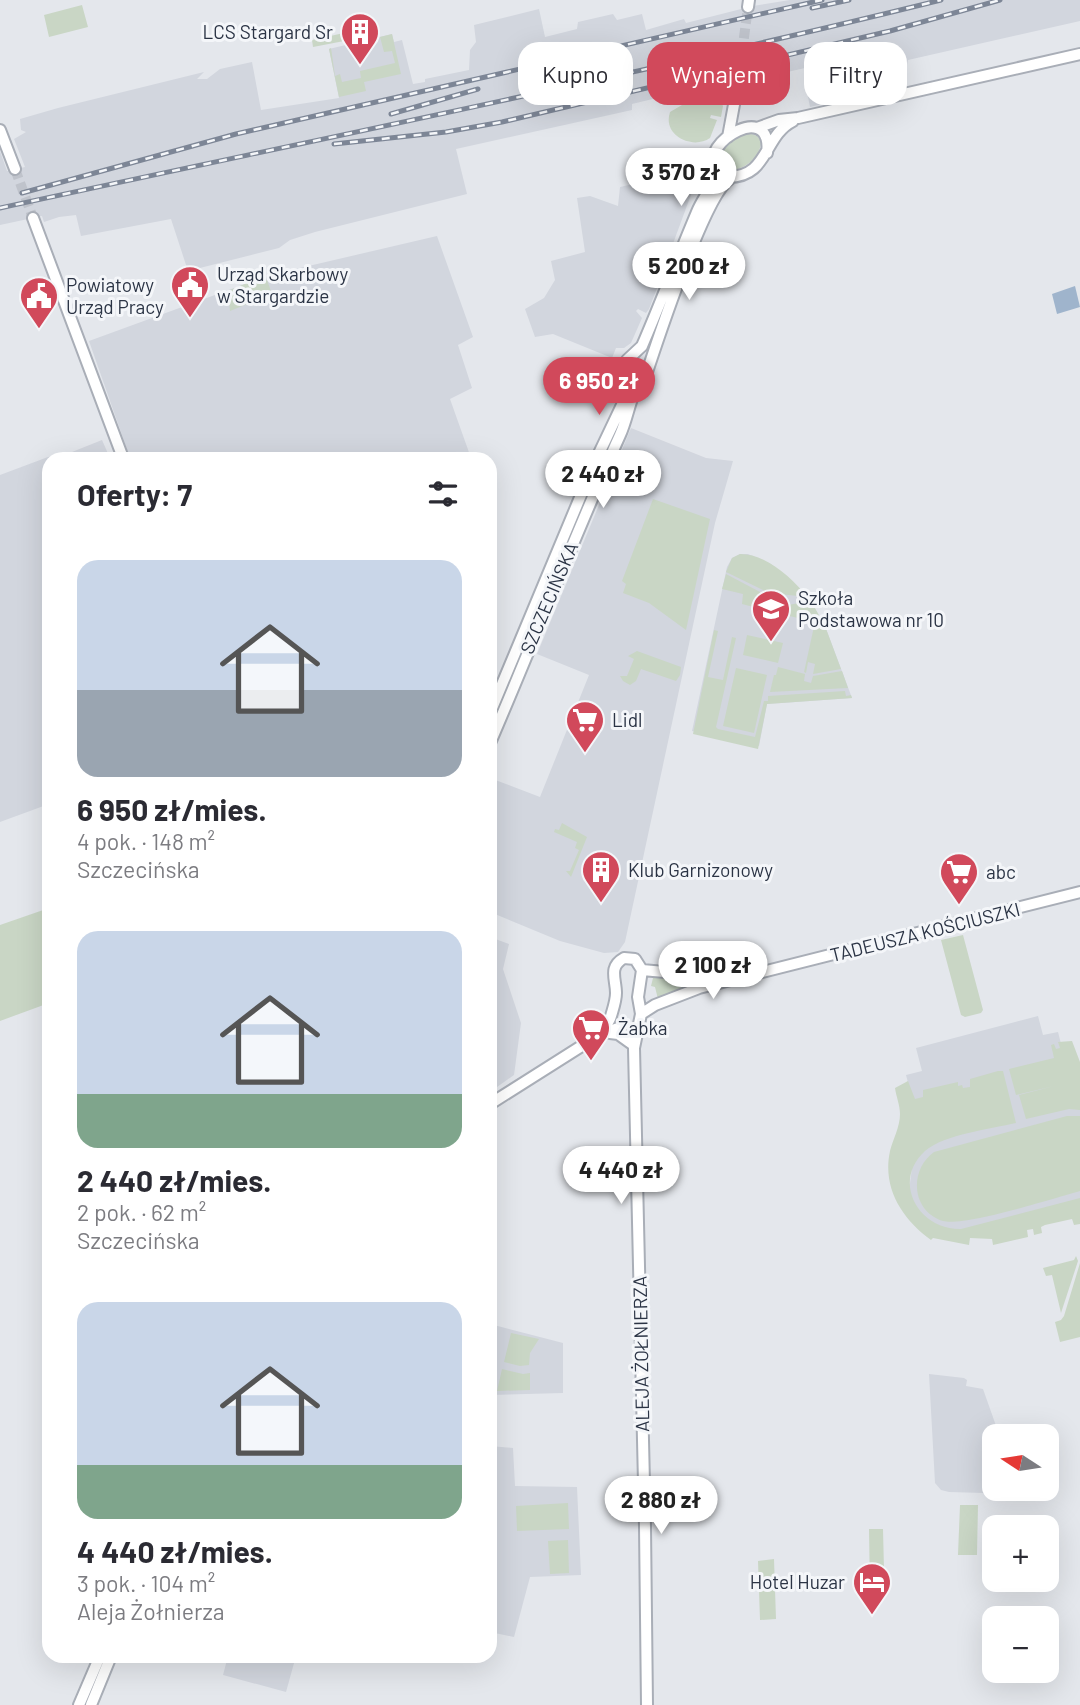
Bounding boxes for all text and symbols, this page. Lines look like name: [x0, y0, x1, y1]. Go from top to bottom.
building icon: LCS Stargard Sr: [339, 11, 381, 66]
place label: LCS Stargard Sr: [203, 20, 333, 43]
chip: Kupno: [518, 42, 633, 105]
chip: Wynajem: [647, 42, 790, 105]
chip: Filtry: [804, 42, 907, 105]
pin: 3 570 zł: [609, 148, 753, 208]
text: 3 570 zł: [641, 157, 721, 185]
pin: 5 200 zł: [617, 243, 761, 302]
text: 5 200 zł: [648, 251, 730, 279]
place label: Urząd Skarbowy w Stargardzie: [217, 262, 348, 307]
public building icon: Urząd Skarbowy w Stargardzie: [169, 264, 211, 319]
place label: Powiatowy Urząd Pracy: [66, 273, 164, 318]
public building icon: Powiatowy Urząd Pracy: [18, 275, 60, 330]
pin: 6 950 zł: [527, 358, 671, 417]
text: 6 950 zł: [559, 366, 639, 394]
pin: 2 440 zł: [531, 450, 675, 510]
text: 2 440 zł: [561, 459, 645, 487]
icon: filters: [424, 475, 462, 513]
text: Oferty: 7: [77, 476, 192, 512]
street label: SZCZECIŃSKA: [515, 539, 582, 657]
place label: Szkoła Podstawowa nr 10: [798, 586, 944, 631]
school or university icon: Szkoła Podstawowa nr 10: [750, 588, 792, 643]
icon: home: [207, 606, 333, 732]
supermarket icon: Lidl: [564, 699, 606, 754]
place label: Lidl: [612, 708, 642, 731]
text: 6 950 zł/mies.: [77, 791, 267, 827]
text: 4 pok. · 148 m²: [77, 827, 215, 855]
building icon: Klub Garnizonowy: [580, 849, 622, 904]
supermarket icon: abc: [938, 851, 980, 906]
text: Szczecińska: [77, 855, 200, 883]
place label: Klub Garnizonowy: [628, 858, 773, 881]
place label: abc: [986, 860, 1016, 883]
street label: TADEUSZA KOŚCIUSZKI: [828, 897, 1022, 966]
pin: 2 100 zł: [641, 942, 785, 1001]
text: 2 100 zł: [674, 950, 752, 978]
icon: home: [207, 977, 333, 1103]
supermarket icon: Żabka: [570, 1007, 612, 1062]
place label: Żabka: [618, 1016, 668, 1039]
pin: 4 440 zł: [549, 1146, 693, 1206]
text: 4 440 zł: [579, 1155, 663, 1183]
text: 2 440 zł/mies.: [77, 1162, 271, 1198]
text: 2 pok. · 62 m²: [77, 1198, 206, 1226]
text: Szczecińska: [77, 1226, 200, 1254]
street label: ALEJA ŻOŁNIERZA: [628, 1276, 653, 1432]
icon: home: [207, 1348, 333, 1474]
north arrow: [982, 1424, 1059, 1502]
map controls: [982, 1424, 1059, 1683]
pin: 2 880 zł: [589, 1476, 733, 1536]
text: 2 880 zł: [621, 1485, 701, 1513]
button: +: [982, 1515, 1059, 1592]
text: 4 440 zł/mies.: [77, 1533, 273, 1569]
hotel icon: Hotel Huzar: [851, 1561, 893, 1616]
text: 3 pok. · 104 m²: [77, 1569, 215, 1597]
place label: Hotel Huzar: [750, 1570, 845, 1593]
text: Aleja Żołnierza: [77, 1597, 224, 1625]
button: −: [982, 1606, 1059, 1683]

